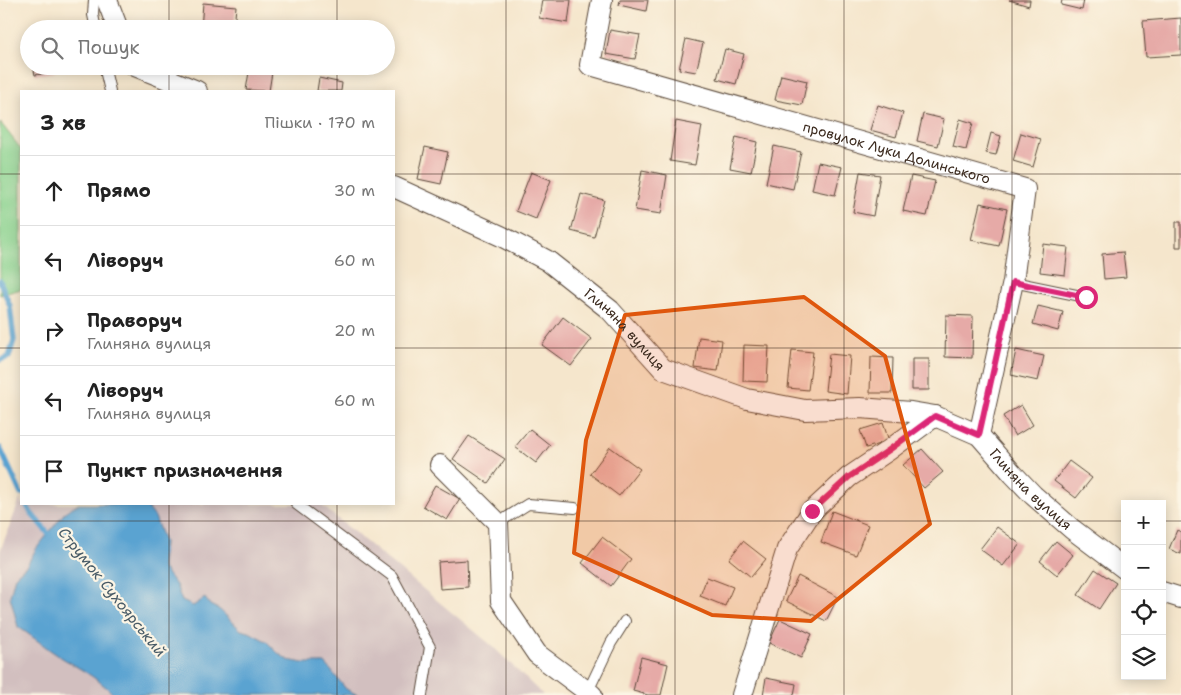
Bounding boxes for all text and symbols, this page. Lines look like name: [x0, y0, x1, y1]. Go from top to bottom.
search box: [20, 20, 395, 75]
icon: search: [38, 34, 66, 62]
text: Пошук: [78, 35, 140, 60]
text: 3 хв: [40, 109, 86, 137]
text: Пішки · 170 m: [265, 112, 375, 133]
street label: провулок Луки Долинського: [801, 117, 992, 188]
icon: ahead: [40, 177, 68, 205]
text: Прямо: [87, 178, 151, 203]
text: 30 m: [334, 180, 375, 201]
icon: left: [40, 247, 68, 275]
text: Ліворуч: [87, 248, 163, 273]
text: 60 m: [334, 250, 375, 271]
street label: Глиняна вулиця: [581, 284, 669, 374]
route start: [1075, 286, 1098, 309]
text: Праворуч: [87, 308, 182, 333]
icon: right: [40, 317, 68, 345]
text: 20 m: [334, 320, 375, 341]
text: Глиняна вулиця: [87, 333, 211, 354]
text: Ліворуч: [87, 378, 163, 403]
icon: left: [40, 387, 68, 415]
text: 60 m: [334, 390, 375, 411]
text: Глиняна вулиця: [87, 403, 211, 424]
street label: Глиняна вулиця: [986, 445, 1076, 534]
icon: arrive: [40, 457, 68, 485]
text: Пункт призначення: [87, 458, 283, 483]
route end: [801, 500, 824, 523]
map controls: [1121, 500, 1166, 680]
button: +: [1121, 500, 1166, 545]
water label: Струмок Сухоярський: [54, 523, 170, 661]
button: −: [1121, 545, 1166, 590]
button: locate: [1121, 590, 1166, 635]
button: layers: [1121, 635, 1166, 680]

